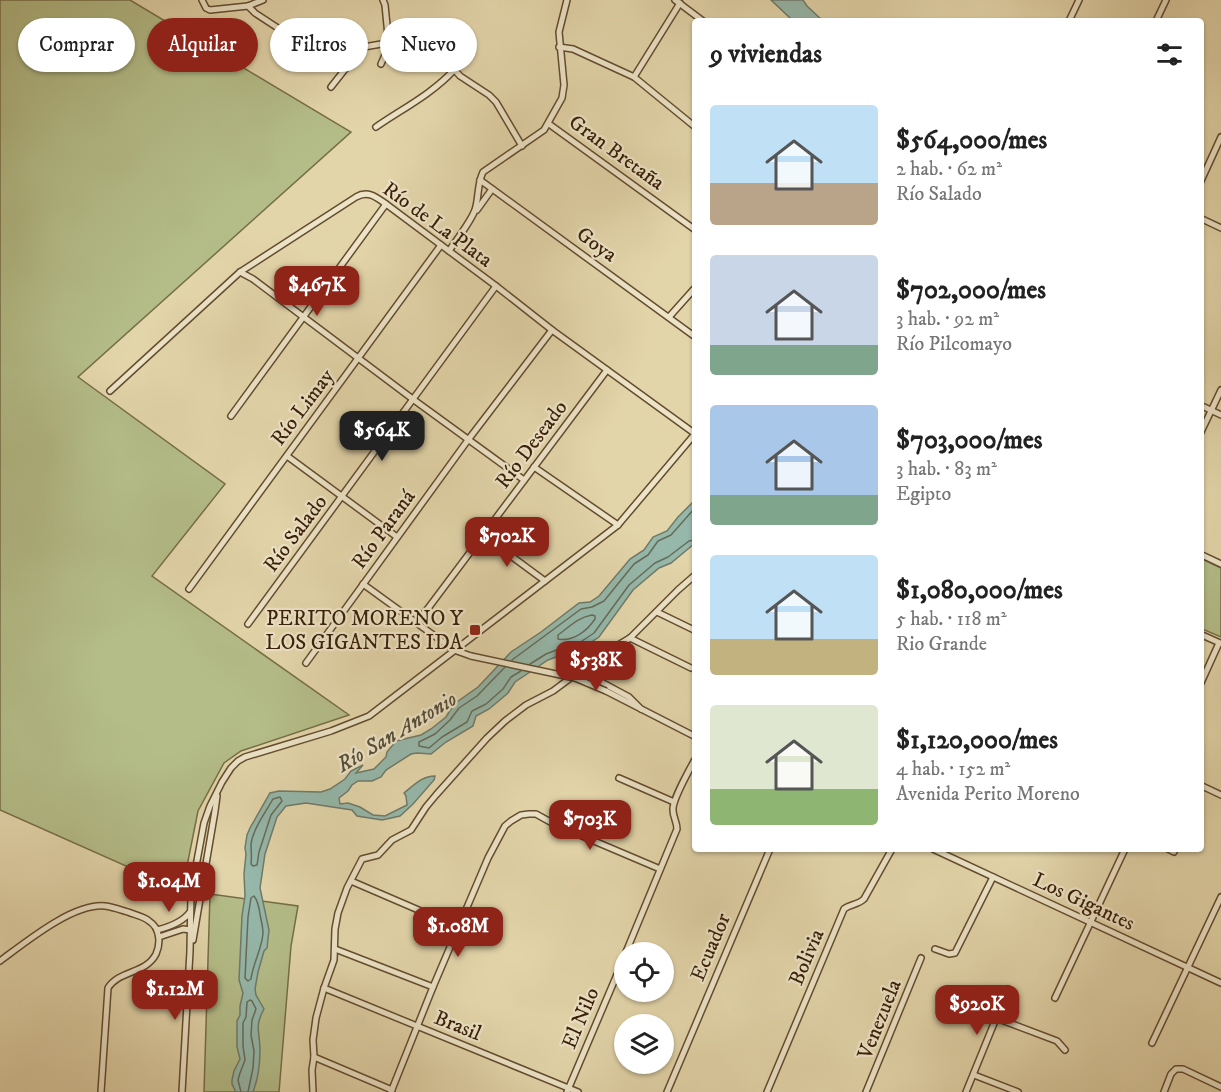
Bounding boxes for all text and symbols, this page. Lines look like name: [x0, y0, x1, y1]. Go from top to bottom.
chip: Comprar: [18, 18, 135, 72]
chip: Alquilar: [147, 18, 258, 72]
chip: Filtros: [270, 18, 368, 72]
chip: Nuevo: [380, 18, 477, 72]
text: 9 viviendas: [710, 38, 822, 71]
icon: filters: [1153, 38, 1186, 71]
street label: Gran Bretaña: [563, 109, 669, 196]
text: $564,000/mes: [896, 124, 1047, 157]
icon: home: [758, 129, 830, 201]
text: 2 hab. · 62 m²: [896, 157, 1002, 182]
street label: Río de La Plata: [377, 176, 497, 273]
text: Río Salado: [896, 182, 982, 207]
street label: Goya: [571, 221, 622, 268]
pin: $467K: [275, 266, 359, 317]
text: $467K: [288, 273, 346, 298]
text: $702,000/mes: [896, 274, 1046, 307]
icon: home: [758, 279, 830, 351]
text: 3 hab. · 92 m²: [896, 307, 999, 332]
text: Río Pilcomayo: [896, 332, 1012, 357]
street label: Río Limay: [266, 363, 341, 451]
street label: Río Deseado: [490, 395, 573, 494]
pin: $564K: [340, 411, 424, 462]
text: $564K: [354, 418, 410, 443]
text: $703,000/mes: [896, 424, 1043, 457]
icon: home: [758, 429, 830, 501]
text: 3 hab. · 83 m²: [896, 457, 997, 482]
text: Egipto: [896, 482, 951, 507]
street label: Río Paraná: [346, 485, 421, 574]
street label: Río Salado: [258, 490, 333, 577]
pin: $702K: [465, 517, 549, 568]
text: $702K: [479, 524, 535, 549]
text: $1,080,000/mes: [896, 574, 1063, 607]
icon: home: [758, 579, 830, 651]
place label: PERITO MORENO Y LOS GIGANTES IDA: [265, 606, 464, 656]
text: 5 hab. · 118 m²: [896, 607, 1007, 632]
marker: PERITO MORENO Y LOS GIGANTES IDA: [468, 623, 482, 637]
text: Rio Grande: [896, 632, 987, 657]
pin: $538K: [554, 641, 638, 692]
text: $538K: [570, 648, 622, 673]
water label: Río San Antonio: [331, 686, 462, 779]
text: $1,120,000/mes: [896, 724, 1058, 757]
icon: home: [758, 729, 830, 801]
text: 4 hab. · 152 m²: [896, 757, 1010, 782]
text: Avenida Perito Moreno: [896, 782, 1080, 807]
pin: $703K: [548, 800, 632, 851]
text: $703K: [563, 807, 617, 832]
pin: $1.04M: [120, 862, 218, 913]
street label: Los Gigantes: [1029, 867, 1139, 937]
text: $1.04M: [137, 869, 201, 894]
pin: $1.08M: [409, 907, 507, 958]
street label: Ecuador: [685, 909, 737, 985]
text: $1.08M: [427, 914, 489, 939]
street label: Bolivia: [783, 925, 830, 990]
map controls: [614, 942, 674, 1074]
button: locate: [614, 942, 674, 1002]
pin: $1.12M: [126, 970, 224, 1021]
street label: Venezuela: [852, 976, 908, 1064]
text: $1.12M: [146, 977, 204, 1002]
street label: El Nilo: [556, 984, 605, 1053]
pin: $920K: [935, 985, 1019, 1036]
text: $920K: [949, 992, 1005, 1017]
street label: Brasil: [430, 1005, 486, 1047]
button: layers: [614, 1014, 674, 1074]

